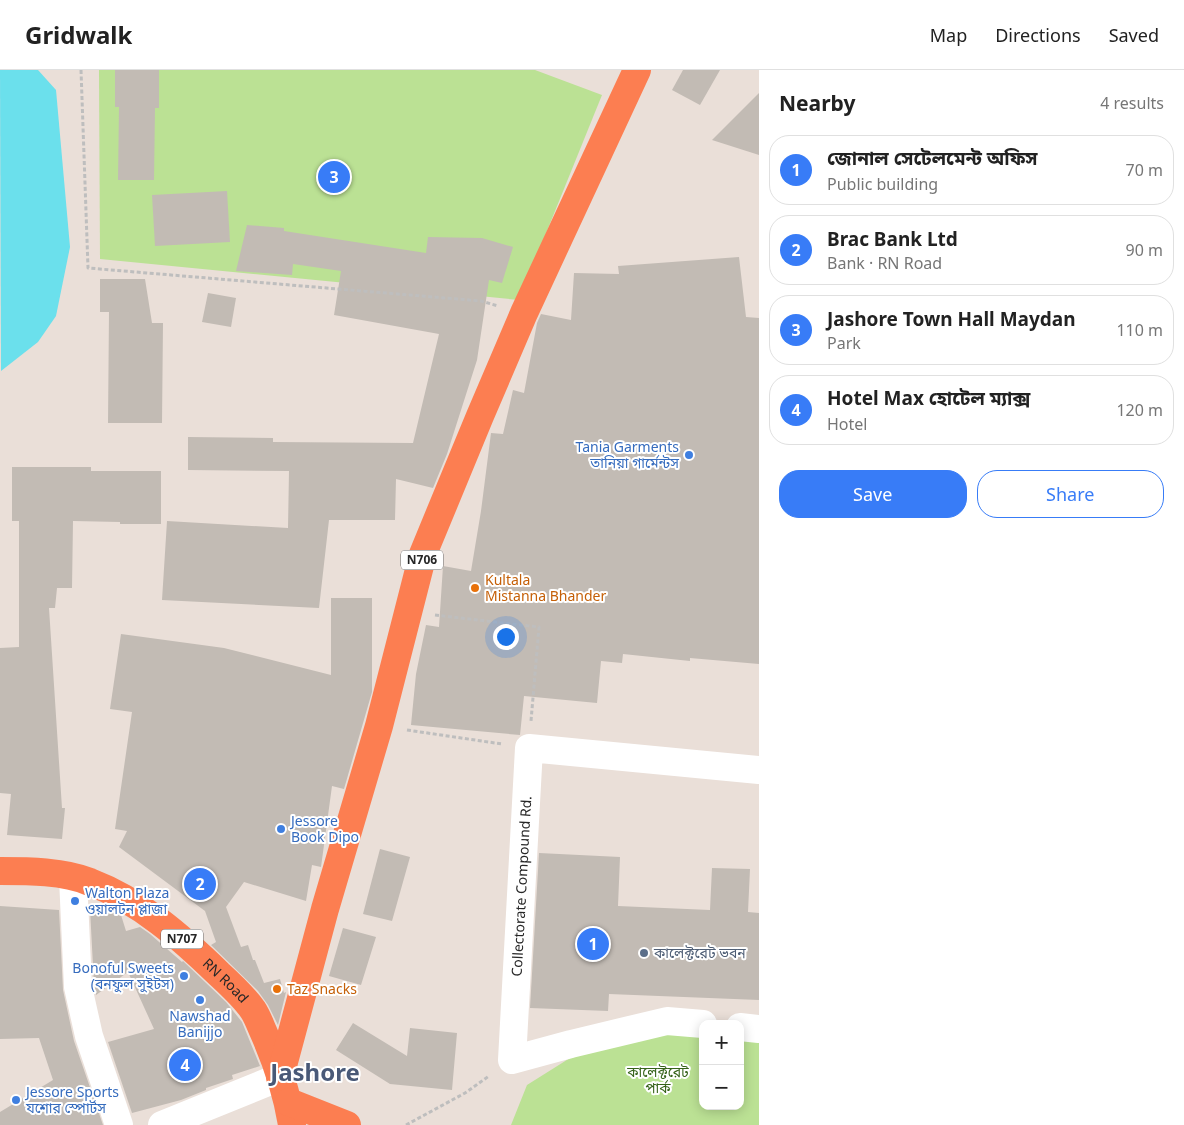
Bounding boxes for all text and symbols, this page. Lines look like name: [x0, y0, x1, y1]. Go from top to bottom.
text: Gridwalk: [25, 18, 132, 51]
text: Map: [930, 23, 967, 47]
text: Directions: [995, 23, 1081, 47]
text: Saved: [1109, 23, 1159, 47]
text: Nearby: [779, 89, 855, 117]
text: 4 results: [1100, 92, 1164, 114]
text: জোনাল সেটেলমেন্ট অফিস: [827, 145, 1038, 171]
pin: 3: [318, 158, 350, 196]
text: 1: [791, 159, 801, 181]
text: 70 m: [1126, 159, 1163, 181]
text: Public building: [827, 173, 938, 195]
text: Brac Bank Ltd: [827, 226, 958, 252]
text: 2: [791, 239, 801, 261]
text: 90 m: [1126, 239, 1163, 261]
text: Bank · RN Road: [827, 252, 942, 274]
text: Jashore Town Hall Maydan: [827, 306, 1076, 332]
text: 3: [791, 319, 801, 341]
text: 110 m: [1116, 319, 1163, 341]
text: Park: [827, 332, 861, 354]
text: Hotel Max হোটেল ম্যাক্স: [827, 385, 1030, 411]
text: 4: [791, 399, 801, 421]
text: 120 m: [1116, 399, 1163, 421]
text: Hotel: [827, 413, 867, 435]
place label: Tania Garments তানিয়া গার্মেন্টস: [575, 437, 679, 472]
marker: Tania Garments তানিয়া গার্মেন্টস: [683, 449, 695, 461]
button: Save: [779, 470, 967, 518]
button: Share: [977, 470, 1164, 518]
road number: N706: [401, 550, 443, 570]
place label: Kultala Mistanna Bhander: [485, 570, 606, 605]
marker: Kultala Mistanna Bhander: [469, 582, 481, 594]
your location: [493, 624, 519, 650]
street label: Collectorate Compound Rd.: [507, 795, 535, 977]
place label: Jessore Book Dipo: [289, 811, 359, 846]
marker: Jessore Book Dipo: [275, 823, 287, 835]
pin: 2: [184, 865, 216, 903]
place label: Walton Plaza ওয়ালটন প্লাজা: [85, 883, 169, 918]
marker: Walton Plaza ওয়ালটন প্লাজা: [69, 895, 81, 907]
pin: 1: [577, 925, 609, 963]
road number: N707: [161, 930, 203, 949]
place label: কালেক্টরেট ভবন: [653, 943, 746, 962]
marker: কালেক্টরেট ভবন: [638, 947, 650, 959]
street label: RN Road: [199, 954, 253, 1006]
place label: Bonoful Sweets (বনফুল সুইটস): [72, 958, 174, 993]
marker: Bonoful Sweets (বনফুল সুইটস): [178, 970, 190, 982]
place label: Taz Snacks: [287, 979, 357, 998]
marker: Taz Snacks: [271, 983, 283, 995]
marker: Nawshad Banijjo: [194, 994, 206, 1006]
place label: Nawshad Banijjo: [169, 1006, 231, 1041]
map controls: [699, 1020, 744, 1110]
button: +: [699, 1020, 744, 1065]
pin: 4: [169, 1046, 201, 1084]
district label: Jashore: [268, 1055, 360, 1088]
park label: কালেক্টরেট পার্ক: [626, 1062, 689, 1097]
button: −: [699, 1065, 744, 1110]
place label: Jessore Sports যশোর স্পোর্টস: [24, 1082, 119, 1117]
marker: Jessore Sports যশোর স্পোর্টস: [10, 1094, 22, 1106]

